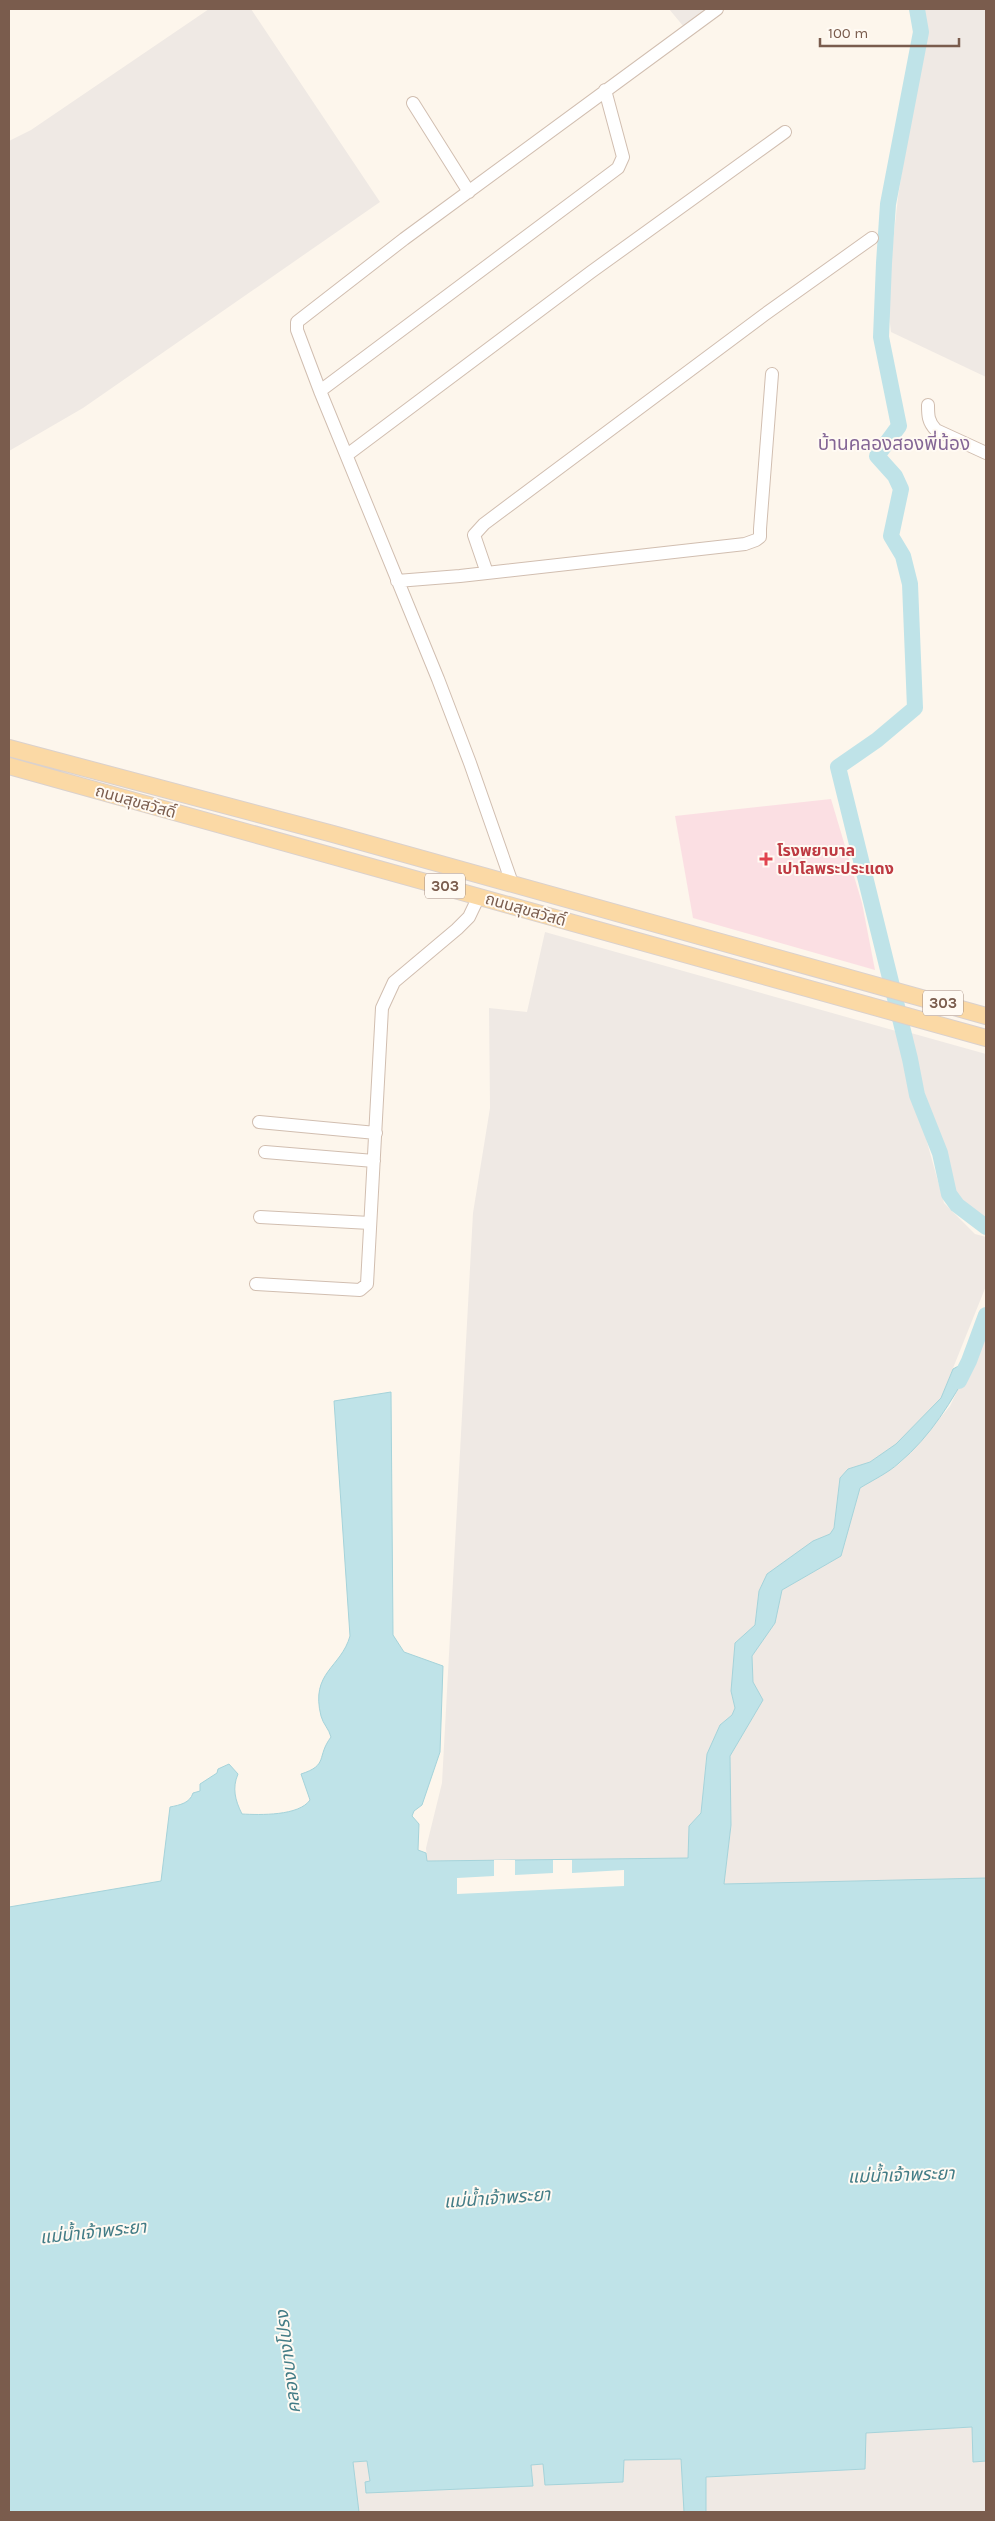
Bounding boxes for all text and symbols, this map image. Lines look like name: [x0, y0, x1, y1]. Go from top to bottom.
scale bar: [820, 15, 959, 47]
text: 100 m: [828, 24, 868, 42]
district label: บ้านคลองสองพี่น้อง: [818, 430, 970, 455]
street label: ถนนสุขสวัสดิ์: [93, 781, 178, 822]
place label: โรงพยาบาล เปาโลพระประแดง: [777, 841, 894, 878]
marker: โรงพยาบาล เปาโลพระประแดง: [759, 852, 773, 866]
road number: 303: [425, 874, 465, 898]
street label: ถนนสุขสวัสดิ์: [483, 889, 568, 930]
road number: 303: [923, 990, 963, 1016]
water label: แม่น้ำเจ้าพระยา: [847, 2160, 955, 2188]
water label: แม่น้ำเจ้าพระยา: [443, 2181, 552, 2213]
water label: แม่น้ำเจ้าพระยา: [39, 2213, 148, 2249]
water label: คลองบางโปรง: [271, 2308, 305, 2415]

